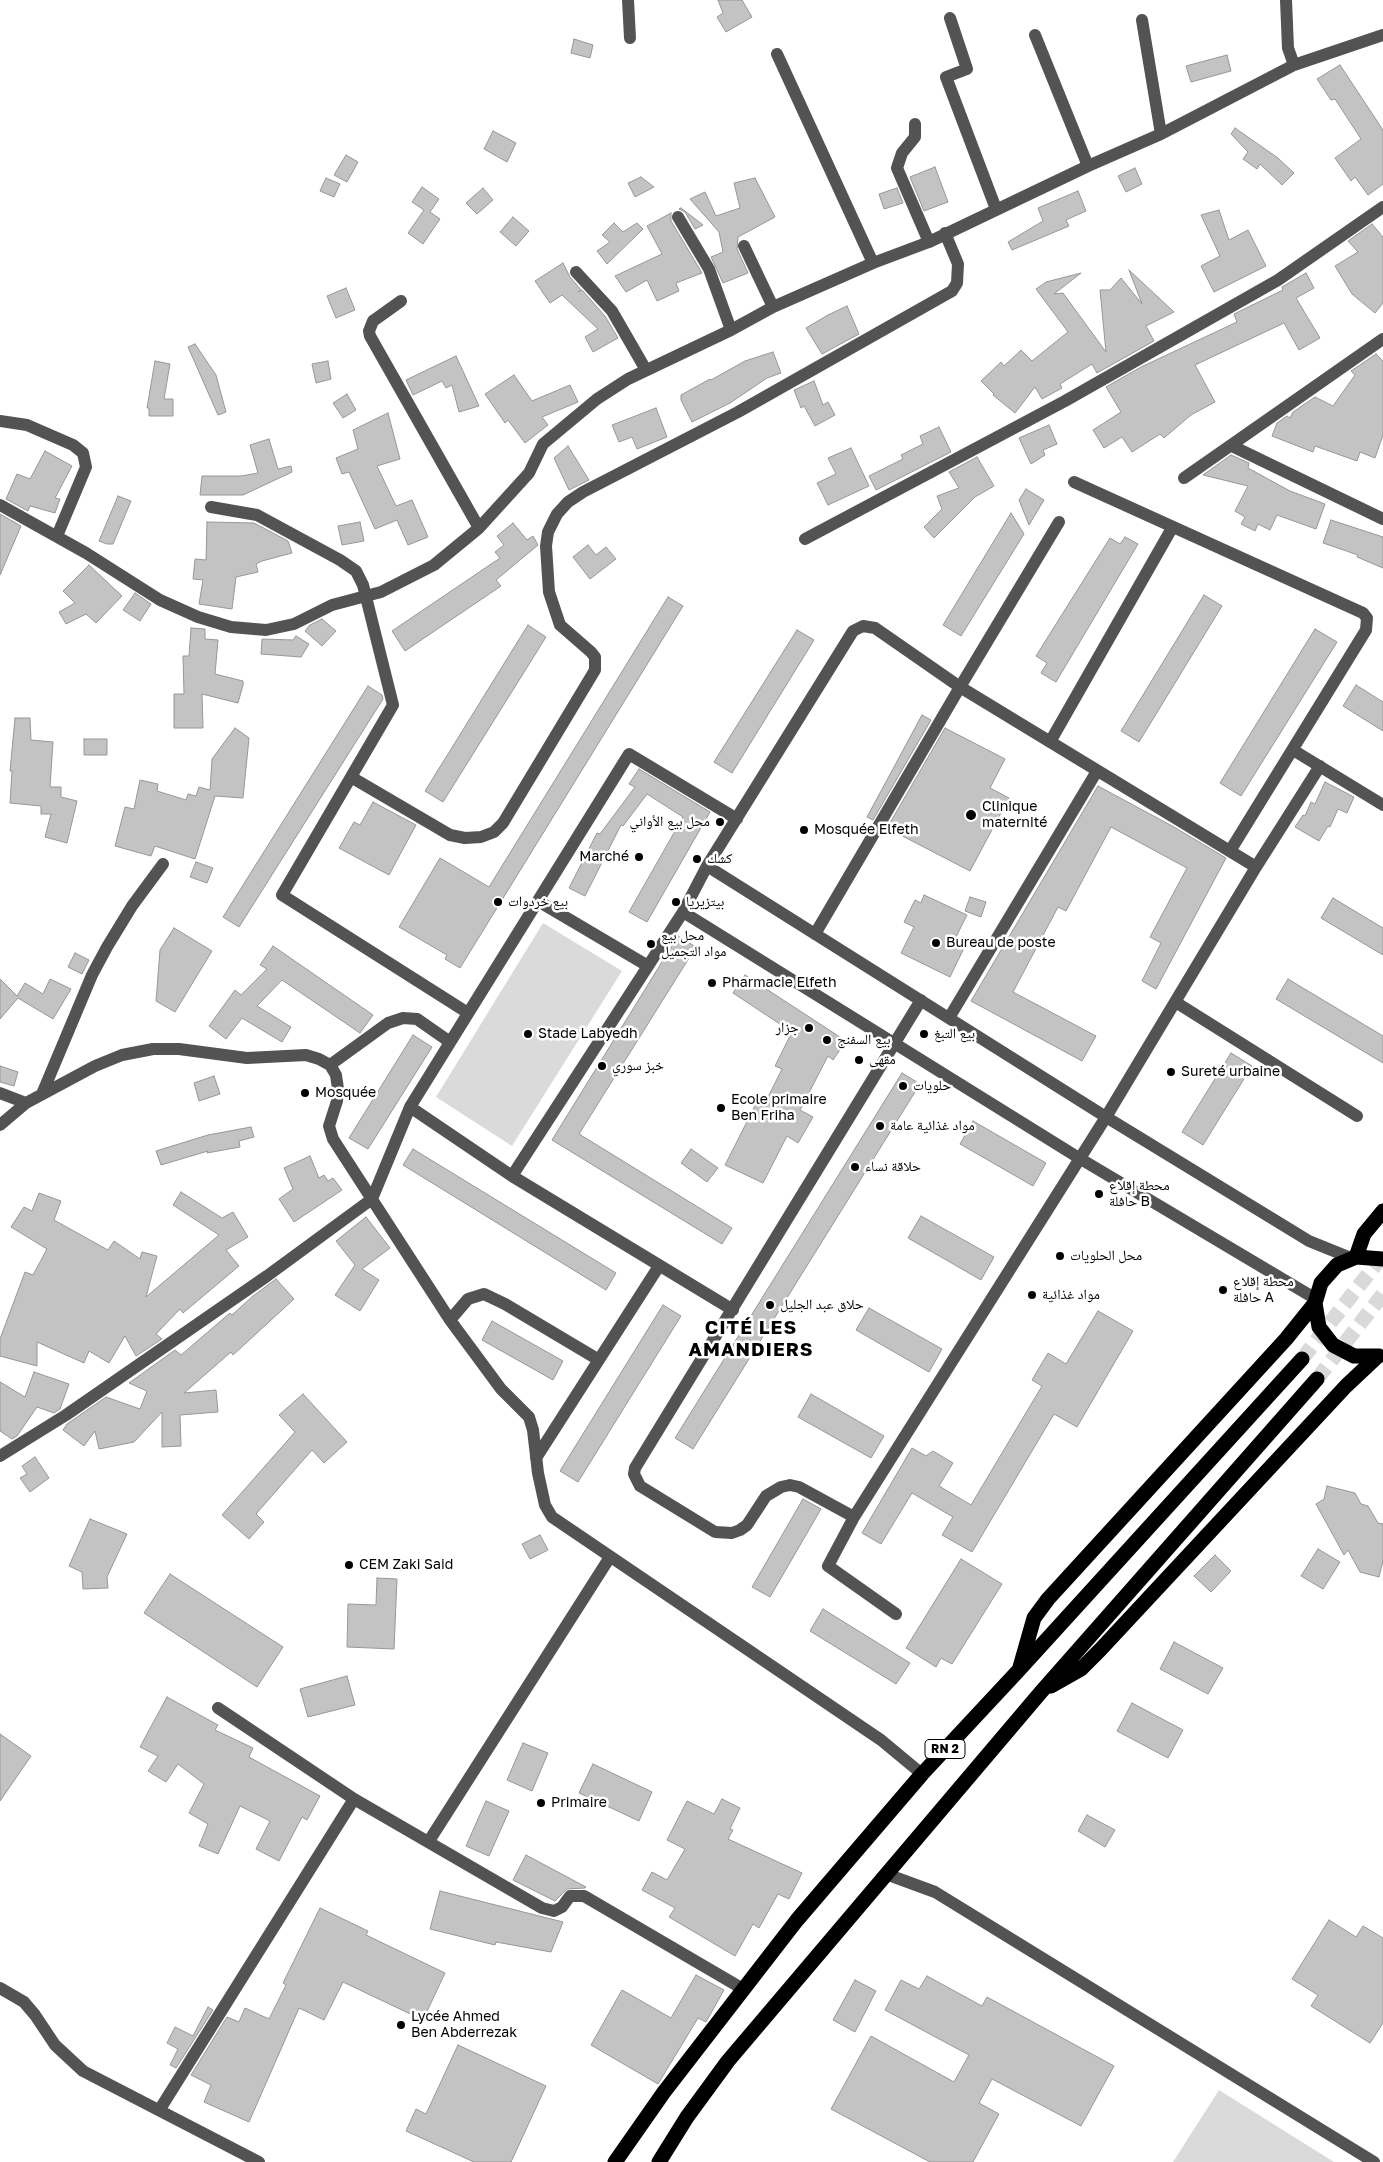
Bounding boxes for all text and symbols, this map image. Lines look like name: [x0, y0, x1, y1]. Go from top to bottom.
place label: Clinique maternité: [982, 799, 1047, 832]
marker: Clinique maternité: [964, 808, 978, 822]
place label: محل بيع الأواني: [630, 814, 710, 830]
marker: محل بيع الأواني: [714, 816, 726, 828]
place label: Mosquée Elfeth: [814, 822, 919, 838]
marker: Mosquée Elfeth: [798, 824, 810, 836]
place label: Marché: [579, 849, 629, 865]
marker: Marché: [633, 851, 645, 863]
place label: كشك: [707, 851, 732, 867]
marker: كشك: [691, 853, 703, 865]
place label: بيع خردوات: [508, 894, 568, 910]
place label: بيتزيريا: [686, 894, 724, 910]
marker: بيع خردوات: [492, 896, 504, 908]
marker: بيتزيريا: [670, 896, 682, 908]
place label: محل بيع مواد التجميل: [661, 928, 726, 960]
place label: Bureau de poste: [946, 935, 1056, 951]
marker: Bureau de poste: [930, 937, 942, 949]
marker: محل بيع مواد التجميل: [645, 938, 657, 950]
place label: Pharmacie Elfeth: [722, 975, 836, 991]
marker: Pharmacie Elfeth: [706, 977, 718, 989]
place label: جزار: [776, 1020, 799, 1036]
marker: جزار: [803, 1022, 815, 1034]
place label: Stade Labyedh: [538, 1026, 638, 1042]
place label: بيع التبغ: [934, 1026, 975, 1042]
marker: Stade Labyedh: [522, 1028, 534, 1040]
marker: بيع التبغ: [918, 1028, 930, 1040]
place label: بيع السفنج: [837, 1032, 890, 1048]
marker: بيع السفنج: [821, 1034, 833, 1046]
place label: مقهى: [869, 1052, 896, 1068]
marker: مقهى: [853, 1054, 865, 1066]
place label: خبز سوري: [612, 1058, 664, 1074]
marker: خبز سوري: [596, 1060, 608, 1072]
place label: Sureté urbaine: [1181, 1064, 1280, 1080]
marker: Sureté urbaine: [1165, 1066, 1177, 1078]
place label: حلويات: [913, 1078, 951, 1094]
marker: حلويات: [897, 1080, 909, 1092]
place label: Mosquée: [315, 1085, 376, 1101]
marker: Mosquée: [299, 1087, 311, 1099]
place label: Ecole primaire Ben Friha: [731, 1092, 827, 1124]
marker: Ecole primaire Ben Friha: [715, 1102, 727, 1114]
place label: مواد غذائية عامة: [890, 1118, 975, 1134]
marker: مواد غذائية عامة: [874, 1120, 886, 1132]
place label: حلاقة نساء: [865, 1159, 921, 1175]
marker: حلاقة نساء: [849, 1161, 861, 1173]
place label: محطة إقلاع حافلة B: [1109, 1178, 1170, 1210]
marker: محطة إقلاع حافلة B: [1093, 1188, 1105, 1200]
place label: محل الحلويات: [1070, 1248, 1142, 1264]
marker: محل الحلويات: [1054, 1250, 1066, 1262]
place label: محطة إقلاع حافلة A: [1233, 1274, 1294, 1306]
marker: محطة إقلاع حافلة A: [1217, 1284, 1229, 1296]
place label: مواد غذائية: [1042, 1287, 1100, 1303]
marker: مواد غذائية: [1026, 1289, 1038, 1301]
place label: حلاق عبد الجليل: [780, 1297, 864, 1313]
marker: حلاق عبد الجليل: [764, 1299, 776, 1311]
district label: CITÉ LES AMANDIERS: [687, 1317, 815, 1361]
place label: CEM Zaki Said: [359, 1557, 453, 1573]
marker: CEM Zaki Said: [343, 1559, 355, 1571]
road number: RN 2: [925, 1740, 965, 1758]
place label: Primaire: [551, 1795, 607, 1811]
marker: Primaire: [535, 1797, 547, 1809]
place label: Lycée Ahmed Ben Abderrezak: [411, 2009, 517, 2041]
marker: Lycée Ahmed Ben Abderrezak: [395, 2019, 407, 2031]

